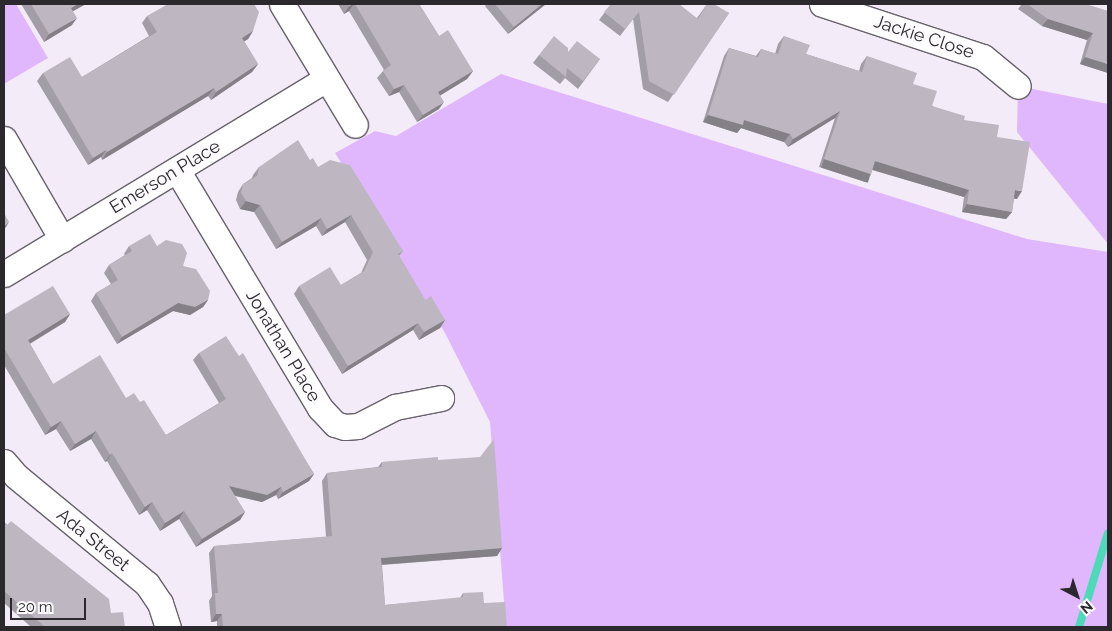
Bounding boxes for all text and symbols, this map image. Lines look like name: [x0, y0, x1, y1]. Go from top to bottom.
street label: Jackie Close: [871, 11, 977, 63]
street label: Emerson Place: [106, 136, 224, 218]
street label: Jonathan Place: [241, 286, 325, 406]
street label: Ada Street: [52, 504, 134, 576]
north arrow: [1052, 571, 1102, 621]
scale bar: [12, 588, 89, 620]
text: 20 m: [18, 598, 53, 616]
text: N: [1077, 598, 1096, 617]

